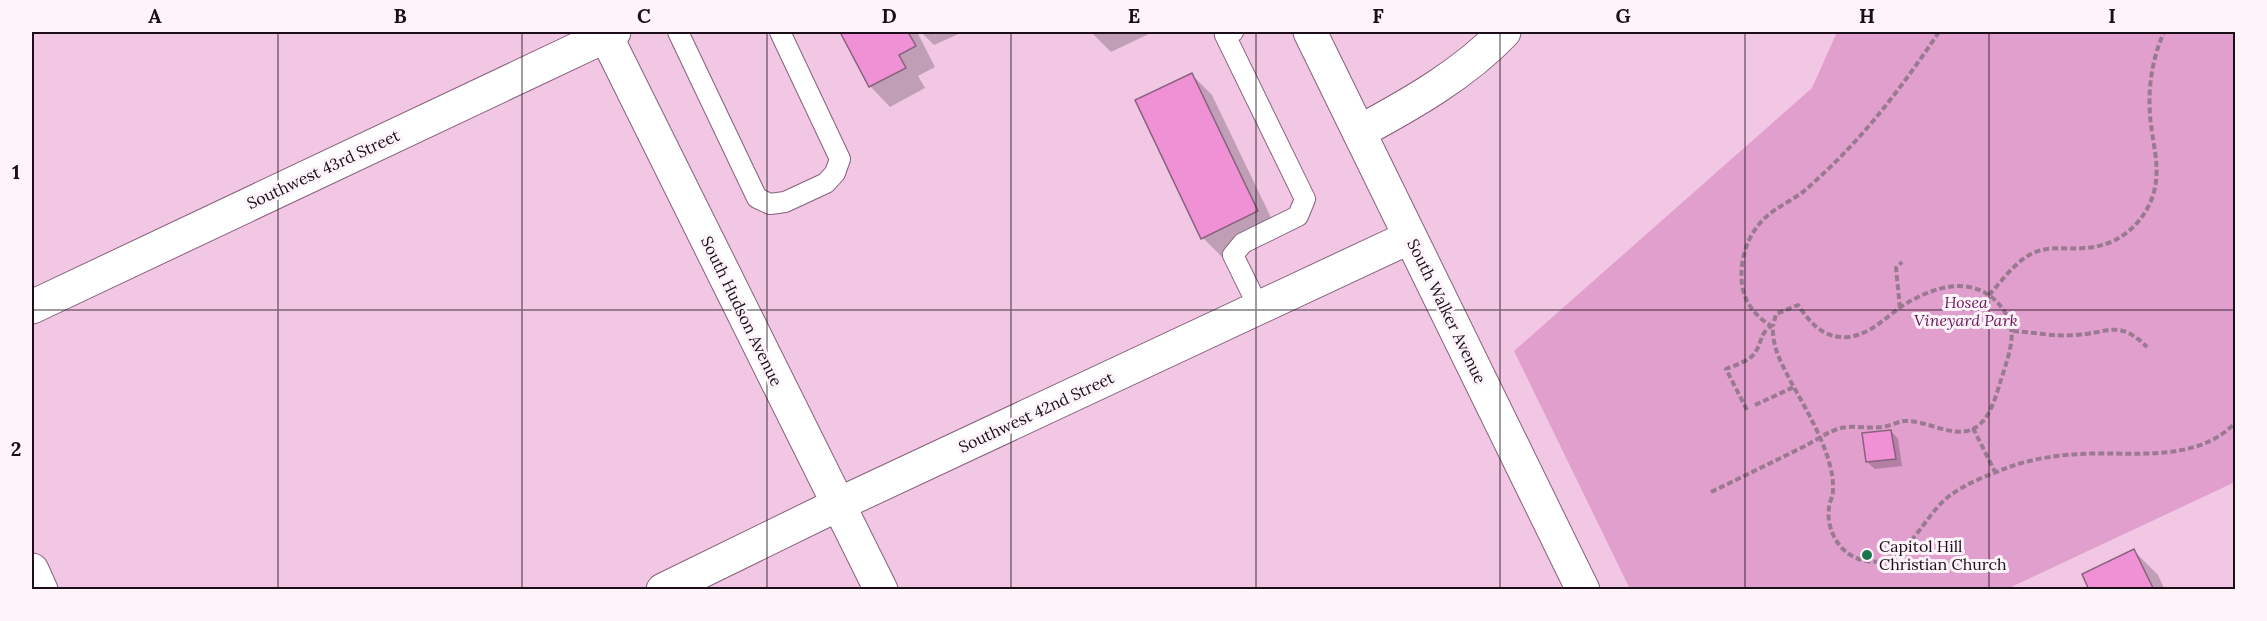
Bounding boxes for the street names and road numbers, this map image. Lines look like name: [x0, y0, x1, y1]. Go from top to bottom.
street label: Southwest 43rd Street: [243, 124, 403, 213]
street label: South Hudson Avenue: [697, 233, 787, 389]
street label: South Walker Avenue: [1403, 235, 1491, 387]
street label: Southwest 42nd Street: [955, 367, 1117, 457]

